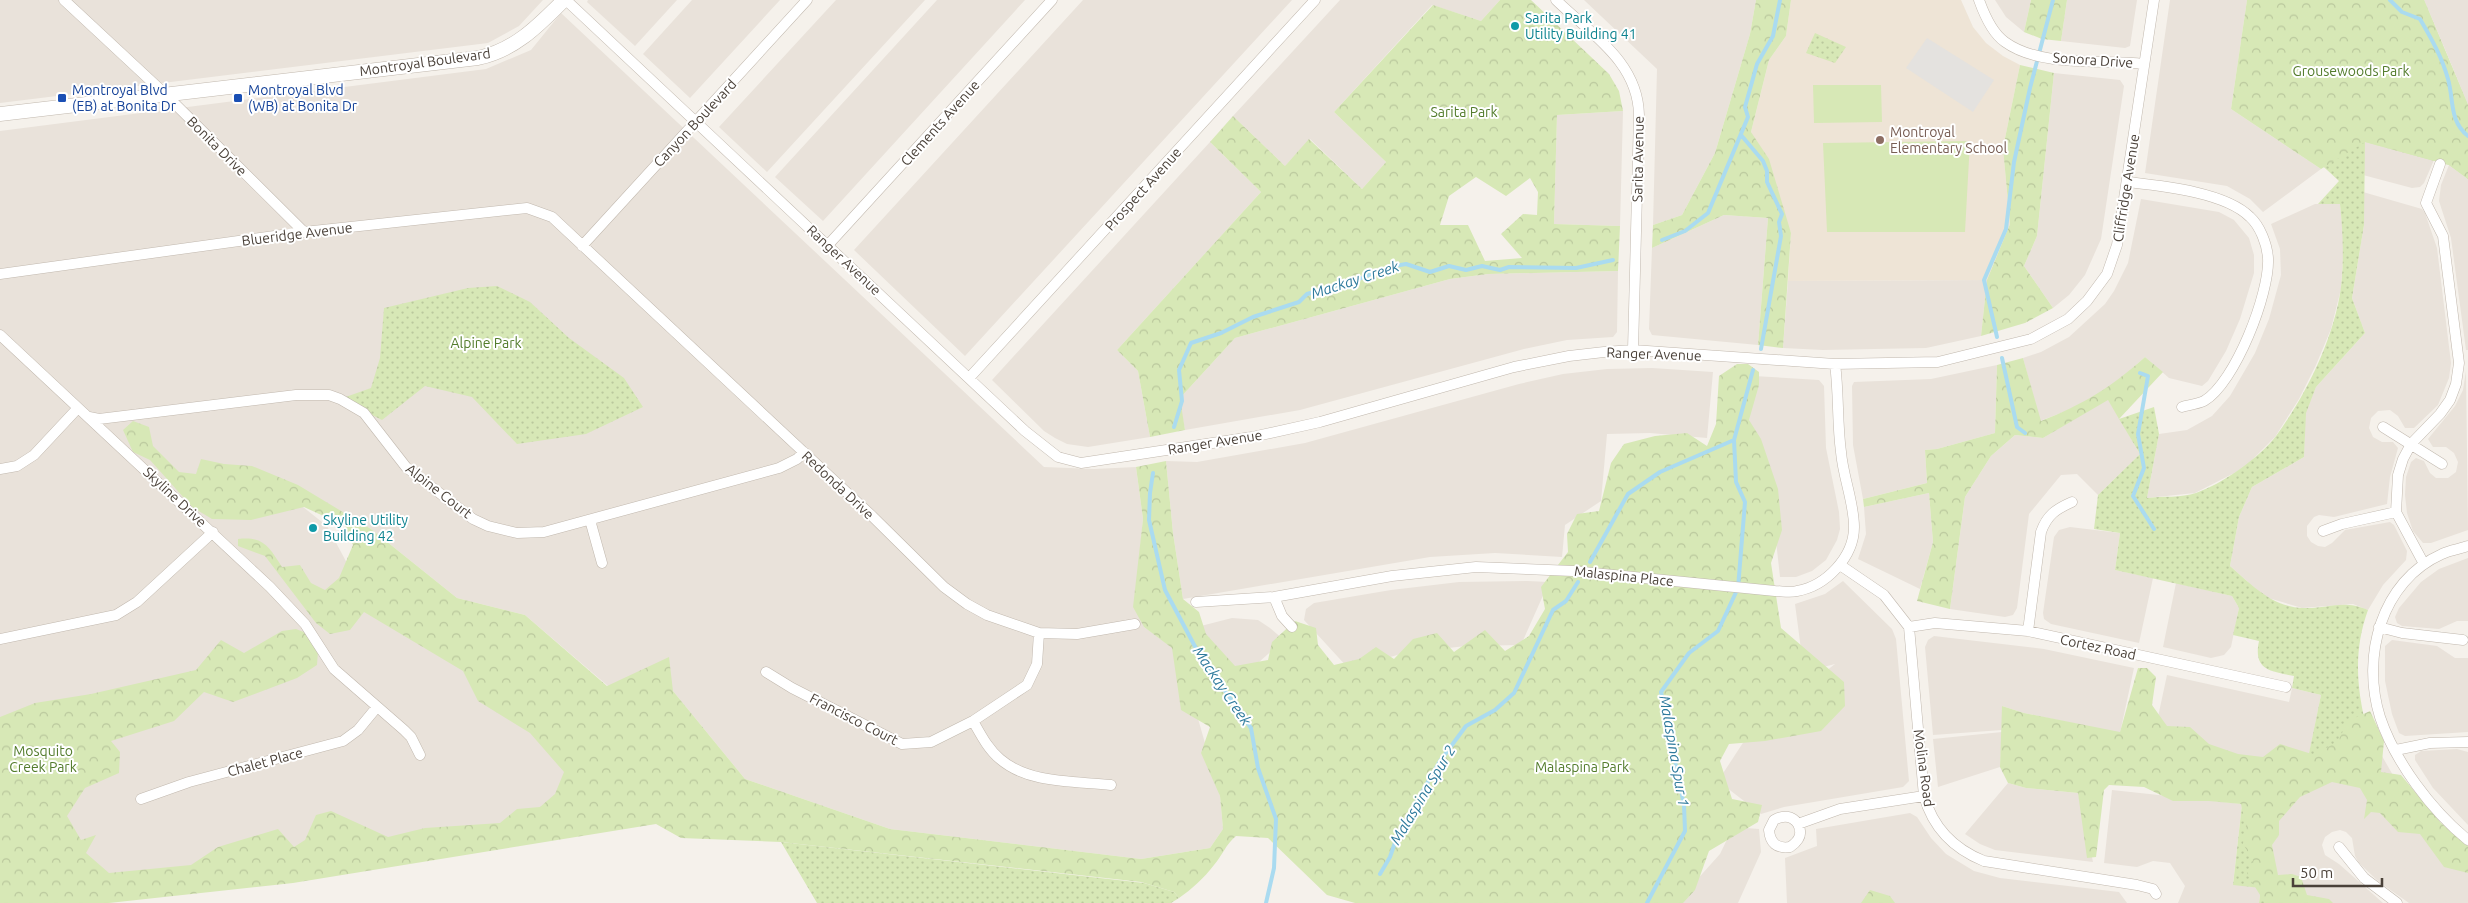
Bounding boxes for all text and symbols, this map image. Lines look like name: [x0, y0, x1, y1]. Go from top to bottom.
place label: Sarita Park Utility Building 41: [1525, 10, 1637, 42]
marker: Sarita Park Utility Building 41: [1509, 20, 1521, 32]
street label: Montroyal Boulevard: [358, 45, 492, 79]
street label: Sonora Drive: [2052, 49, 2134, 71]
park label: Grousewoods Park: [2292, 63, 2410, 79]
street label: Canyon Boulevard: [650, 76, 740, 170]
street label: Clements Avenue: [897, 77, 983, 169]
place label: Montroyal Blvd (EB) at Bonita Dr: [72, 82, 177, 114]
place label: Montroyal Blvd (WB) at Bonita Dr: [248, 82, 358, 114]
marker: Montroyal Blvd (EB) at Bonita Dr: [56, 92, 68, 104]
marker: Montroyal Blvd (WB) at Bonita Dr: [232, 92, 244, 104]
park label: Sarita Park: [1431, 104, 1497, 120]
street label: Bonita Drive: [184, 113, 250, 179]
street label: Sarita Avenue: [1629, 116, 1647, 202]
place label: Montroyal Elementary School: [1890, 124, 2008, 156]
street label: Cliffridge Avenue: [2110, 133, 2142, 243]
marker: Montroyal Elementary School: [1874, 134, 1886, 146]
street label: Prospect Avenue: [1102, 144, 1184, 234]
street label: Blueridge Avenue: [241, 219, 353, 249]
street label: Ranger Avenue: [804, 222, 884, 298]
water label: Mackay Creek: [1309, 257, 1401, 302]
park label: Alpine Park: [450, 335, 522, 351]
street label: Ranger Avenue: [1606, 344, 1702, 364]
street label: Ranger Avenue: [1167, 427, 1263, 457]
street label: Redonda Drive: [799, 448, 877, 522]
street label: Alpine Court: [403, 460, 475, 522]
street label: Skyline Drive: [140, 464, 210, 530]
place label: Skyline Utility Building 42: [323, 512, 408, 544]
marker: Skyline Utility Building 42: [307, 522, 319, 534]
street label: Malaspina Place: [1574, 563, 1674, 589]
street label: Cortez Road: [2059, 631, 2137, 663]
water label: Mackay Creek: [1190, 643, 1255, 729]
street label: Francisco Court: [807, 690, 901, 748]
water label: Malaspina Spur 1: [1656, 694, 1693, 808]
street label: Molina Road: [1911, 728, 1937, 808]
water label: Malaspina Spur 2: [1386, 742, 1459, 847]
park label: Mosquito Creek Park: [9, 743, 77, 775]
street label: Chalet Place: [226, 744, 304, 780]
park label: Malaspina Park: [1535, 759, 1629, 775]
scale bar: [2293, 856, 2382, 888]
text: 50 m: [2300, 864, 2333, 881]

